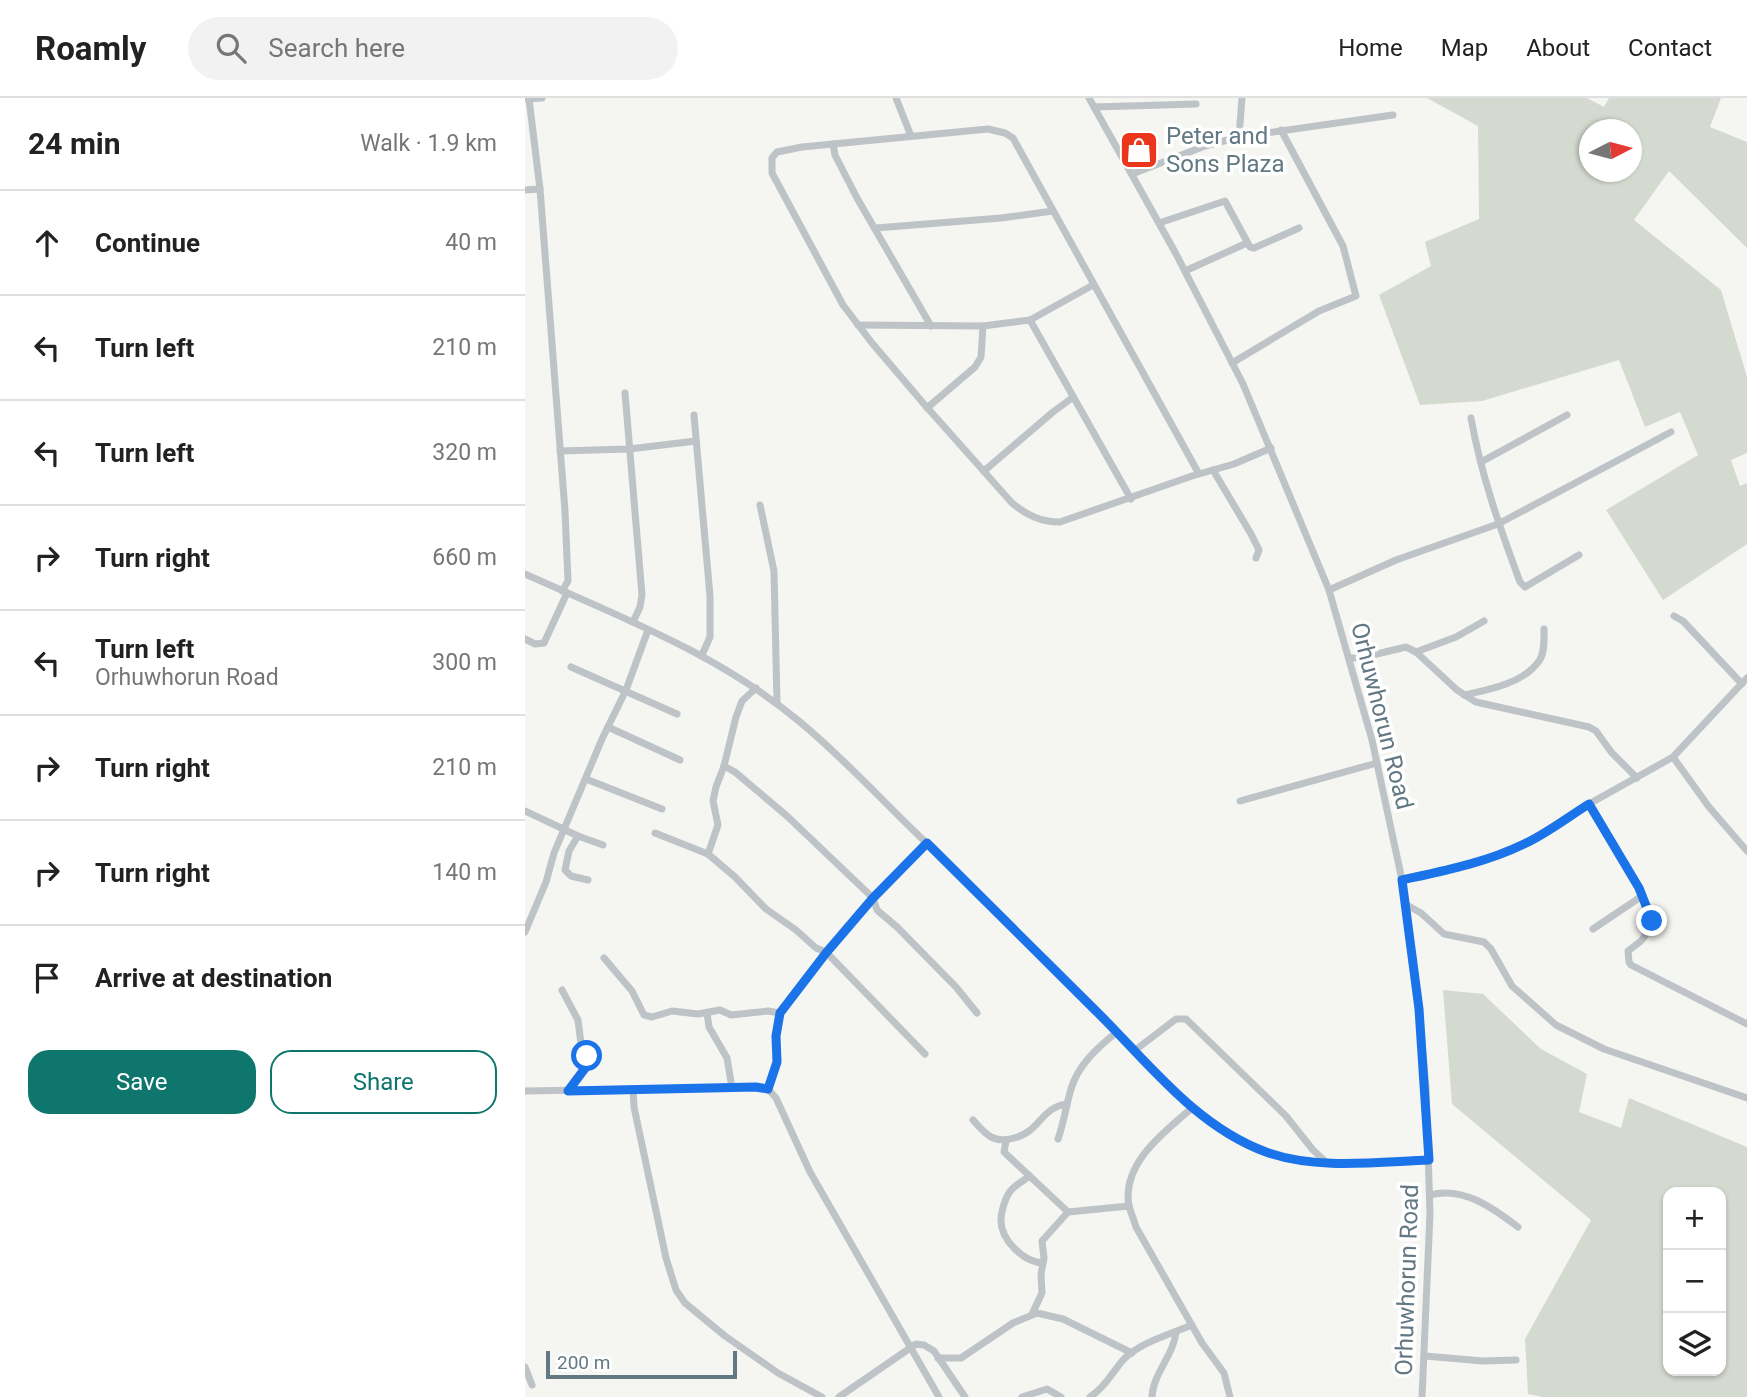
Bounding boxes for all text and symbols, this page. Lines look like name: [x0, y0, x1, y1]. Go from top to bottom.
search box: [188, 17, 678, 80]
text: Roamly: [35, 29, 146, 68]
icon: search: [212, 29, 250, 67]
text: Search here: [268, 33, 405, 63]
text: Home: [1338, 34, 1403, 62]
text: Map: [1441, 34, 1488, 62]
text: About: [1526, 34, 1590, 62]
text: Contact: [1628, 34, 1712, 62]
north arrow: [1579, 119, 1642, 182]
place label: Peter and Sons Plaza: [1166, 122, 1285, 178]
text: 24 min: [28, 126, 121, 161]
shop icon: Peter and Sons Plaza: [1118, 129, 1160, 171]
text: Walk · 1.9 km: [360, 130, 497, 157]
icon: ahead: [28, 224, 66, 262]
text: Continue: [95, 228, 200, 258]
text: 40 m: [445, 229, 497, 256]
icon: left: [28, 329, 66, 367]
text: Turn left: [95, 333, 194, 363]
text: 210 m: [432, 334, 497, 361]
icon: left: [28, 434, 66, 472]
text: Turn left: [95, 438, 194, 468]
text: 320 m: [432, 439, 497, 466]
icon: right: [28, 539, 66, 577]
text: Turn right: [95, 543, 210, 573]
text: 660 m: [432, 544, 497, 571]
street label: Orhuwhorun Road: [1345, 620, 1419, 812]
text: Turn left: [95, 634, 194, 664]
icon: left: [28, 644, 66, 682]
text: 300 m: [432, 649, 497, 676]
text: Orhuwhorun Road: [95, 664, 279, 691]
icon: right: [28, 749, 66, 787]
text: Turn right: [95, 753, 210, 783]
text: 210 m: [432, 754, 497, 781]
icon: right: [28, 854, 66, 892]
text: Turn right: [95, 858, 210, 888]
text: 140 m: [432, 859, 497, 886]
route end: [1636, 905, 1667, 936]
icon: arrive: [28, 959, 66, 997]
text: Arrive at destination: [95, 963, 332, 993]
route start: [571, 1040, 602, 1071]
button: Save: [28, 1050, 256, 1114]
button: Share: [270, 1050, 497, 1114]
street label: Orhuwhorun Road: [1390, 1184, 1424, 1376]
map controls: [1663, 1187, 1726, 1376]
button: +: [1663, 1187, 1726, 1250]
button: −: [1663, 1250, 1726, 1313]
button: layers: [1663, 1313, 1726, 1376]
scale bar: [546, 1348, 737, 1380]
text: 200 m: [557, 1351, 610, 1374]

